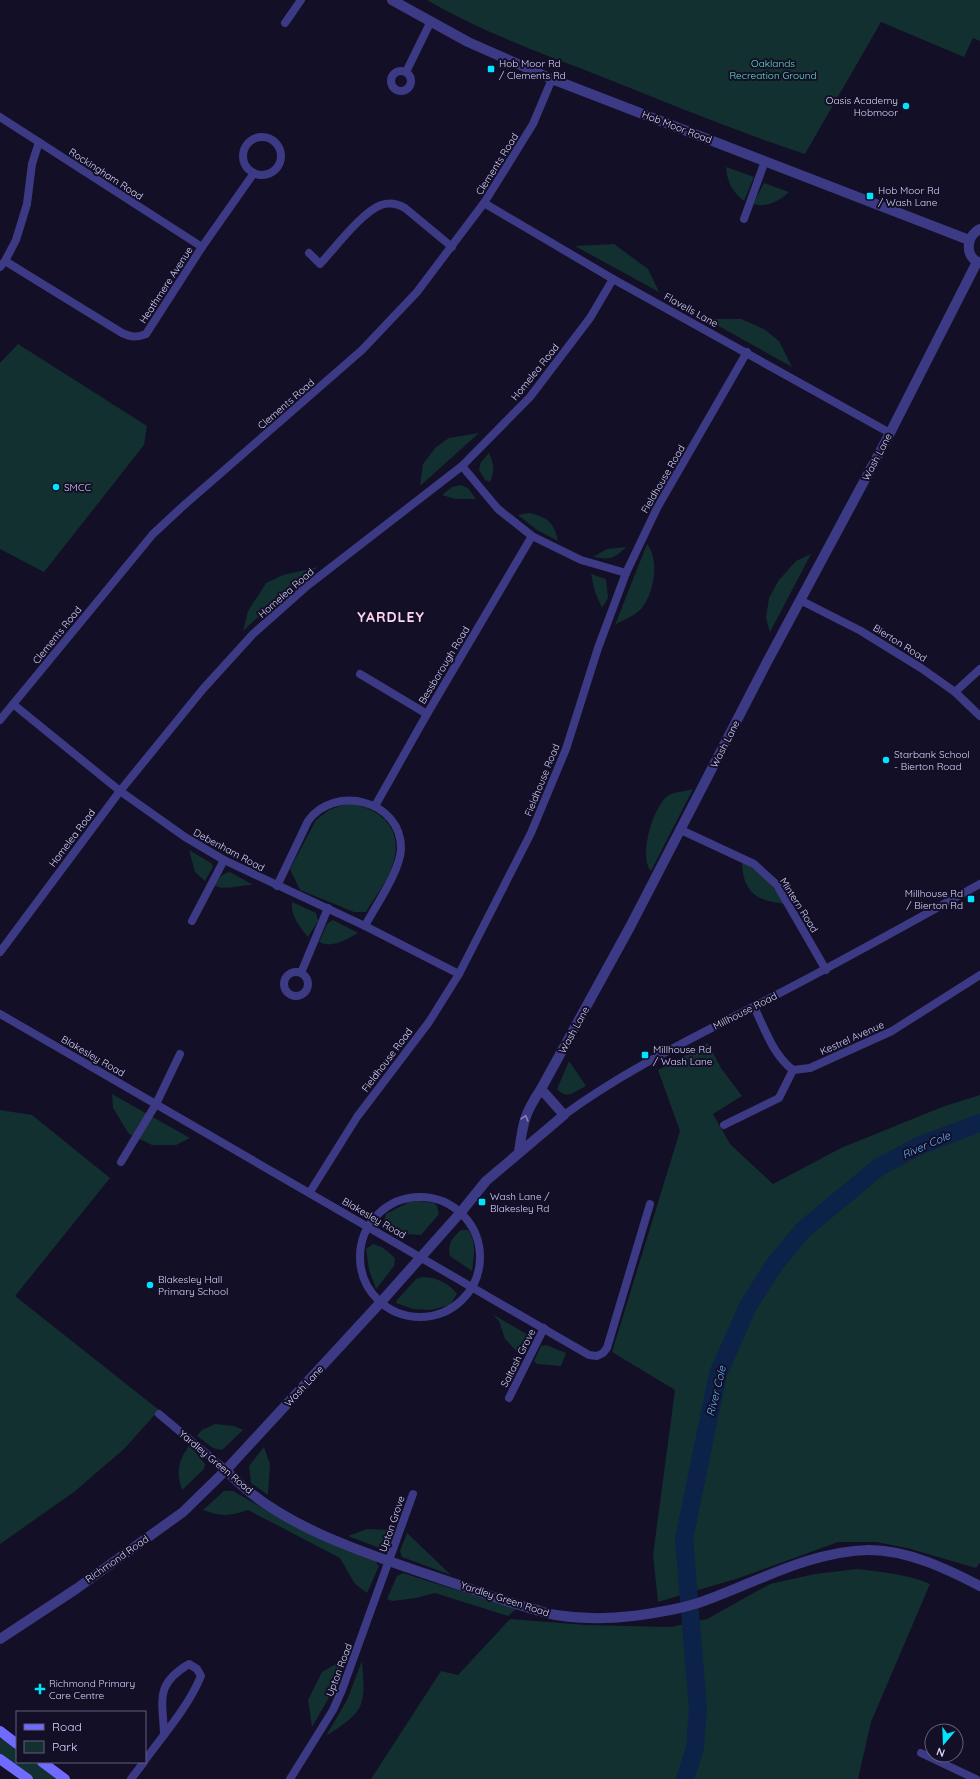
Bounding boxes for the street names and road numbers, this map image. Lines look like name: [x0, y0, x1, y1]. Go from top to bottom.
street label: Hob Moor Road: [640, 108, 714, 146]
street label: Clements Road: [473, 131, 521, 197]
street label: Rockingham Road: [66, 145, 146, 203]
street label: Heathmere Avenue: [136, 244, 196, 326]
street label: Flavells Lane: [662, 290, 721, 330]
street label: Homelea Road: [508, 341, 562, 403]
street label: Clements Road: [255, 376, 317, 432]
street label: Wash Lane: [859, 431, 895, 483]
street label: Fieldhouse Road: [638, 442, 688, 516]
street label: Homelea Road: [256, 565, 316, 621]
street label: Clements Road: [30, 603, 84, 667]
street label: Bierton Road: [871, 621, 929, 665]
street label: Bessborough Road: [416, 624, 472, 706]
street label: Wash Lane: [708, 718, 743, 770]
street label: Fieldhouse Road: [522, 742, 562, 818]
street label: Homelea Road: [46, 806, 98, 870]
street label: Debenham Road: [191, 826, 267, 874]
street label: Mintern Road: [777, 875, 821, 935]
street label: Millhouse Road: [711, 989, 779, 1033]
street label: Wash Lane: [556, 1004, 592, 1056]
street label: Kestrel Avenue: [818, 1018, 886, 1058]
street label: Fieldhouse Road: [359, 1025, 415, 1095]
street label: Blakesley Road: [59, 1033, 127, 1079]
street label: Blakesley Road: [340, 1195, 408, 1241]
street label: Saltash Grove: [498, 1326, 538, 1389]
street label: Wash Lane: [282, 1362, 327, 1409]
street label: Yardley Green Road: [176, 1427, 256, 1497]
street label: Upton Grove: [376, 1494, 408, 1554]
street label: Richmond Road: [83, 1532, 151, 1586]
street label: Yardley Green Road: [459, 1579, 551, 1619]
street label: Upton Road: [323, 1642, 355, 1698]

